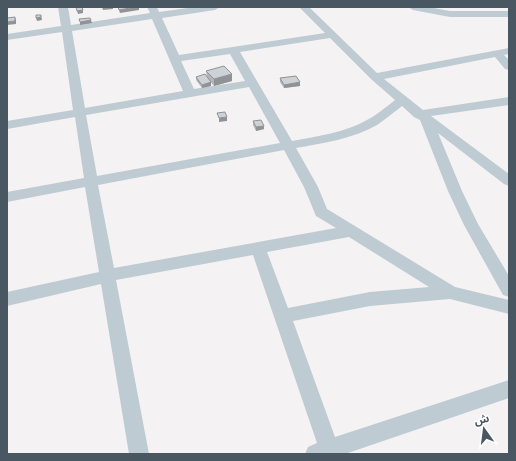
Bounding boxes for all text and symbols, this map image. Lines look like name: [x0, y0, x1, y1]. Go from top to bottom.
north arrow: [464, 409, 504, 449]
text: ش: [473, 411, 491, 428]

